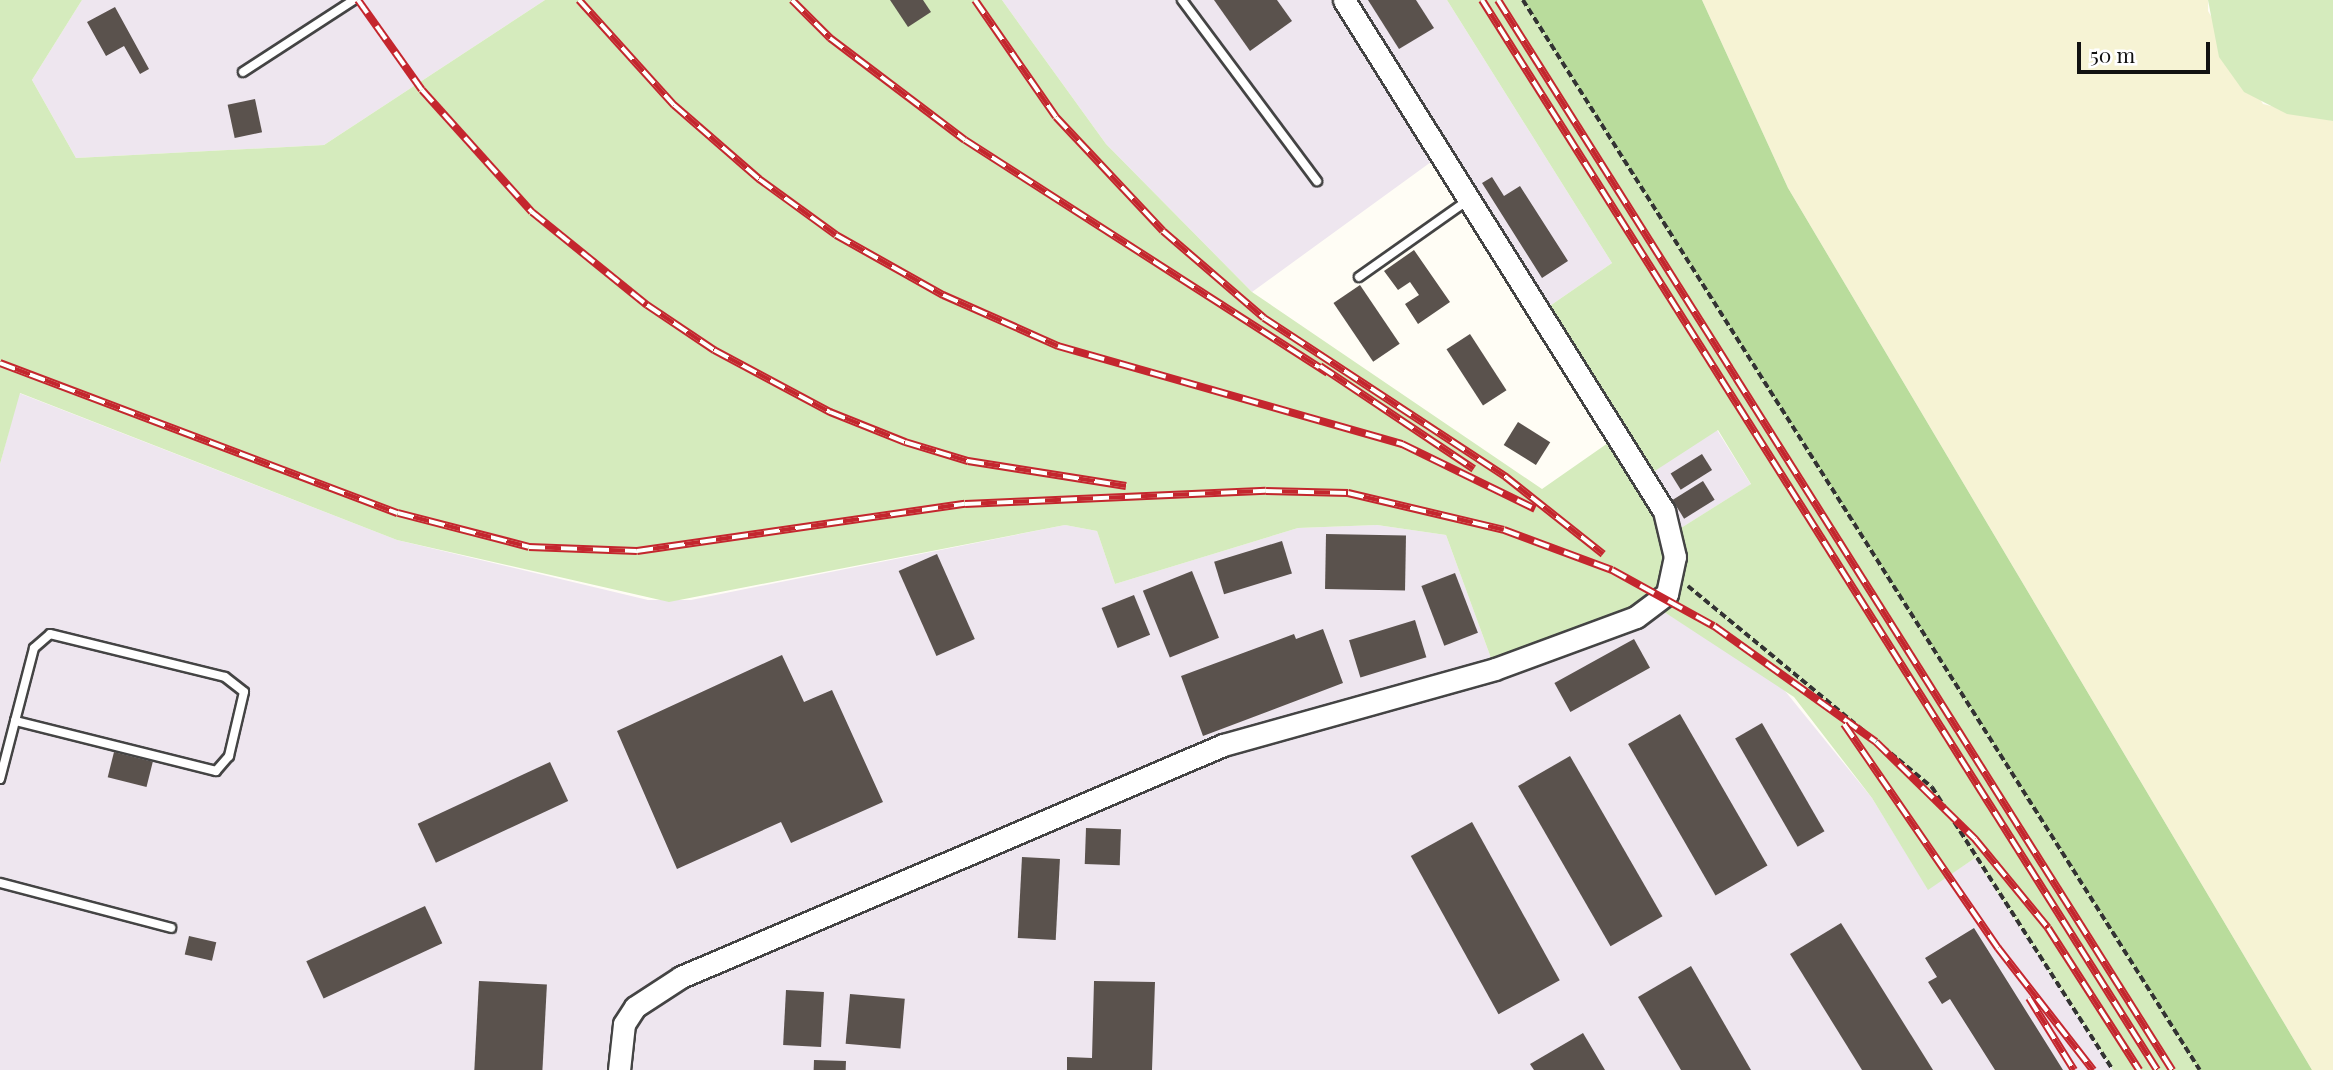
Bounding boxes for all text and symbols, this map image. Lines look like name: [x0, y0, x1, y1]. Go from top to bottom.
scale bar: [2081, 28, 2214, 72]
text: 50 m: [2090, 40, 2135, 68]

